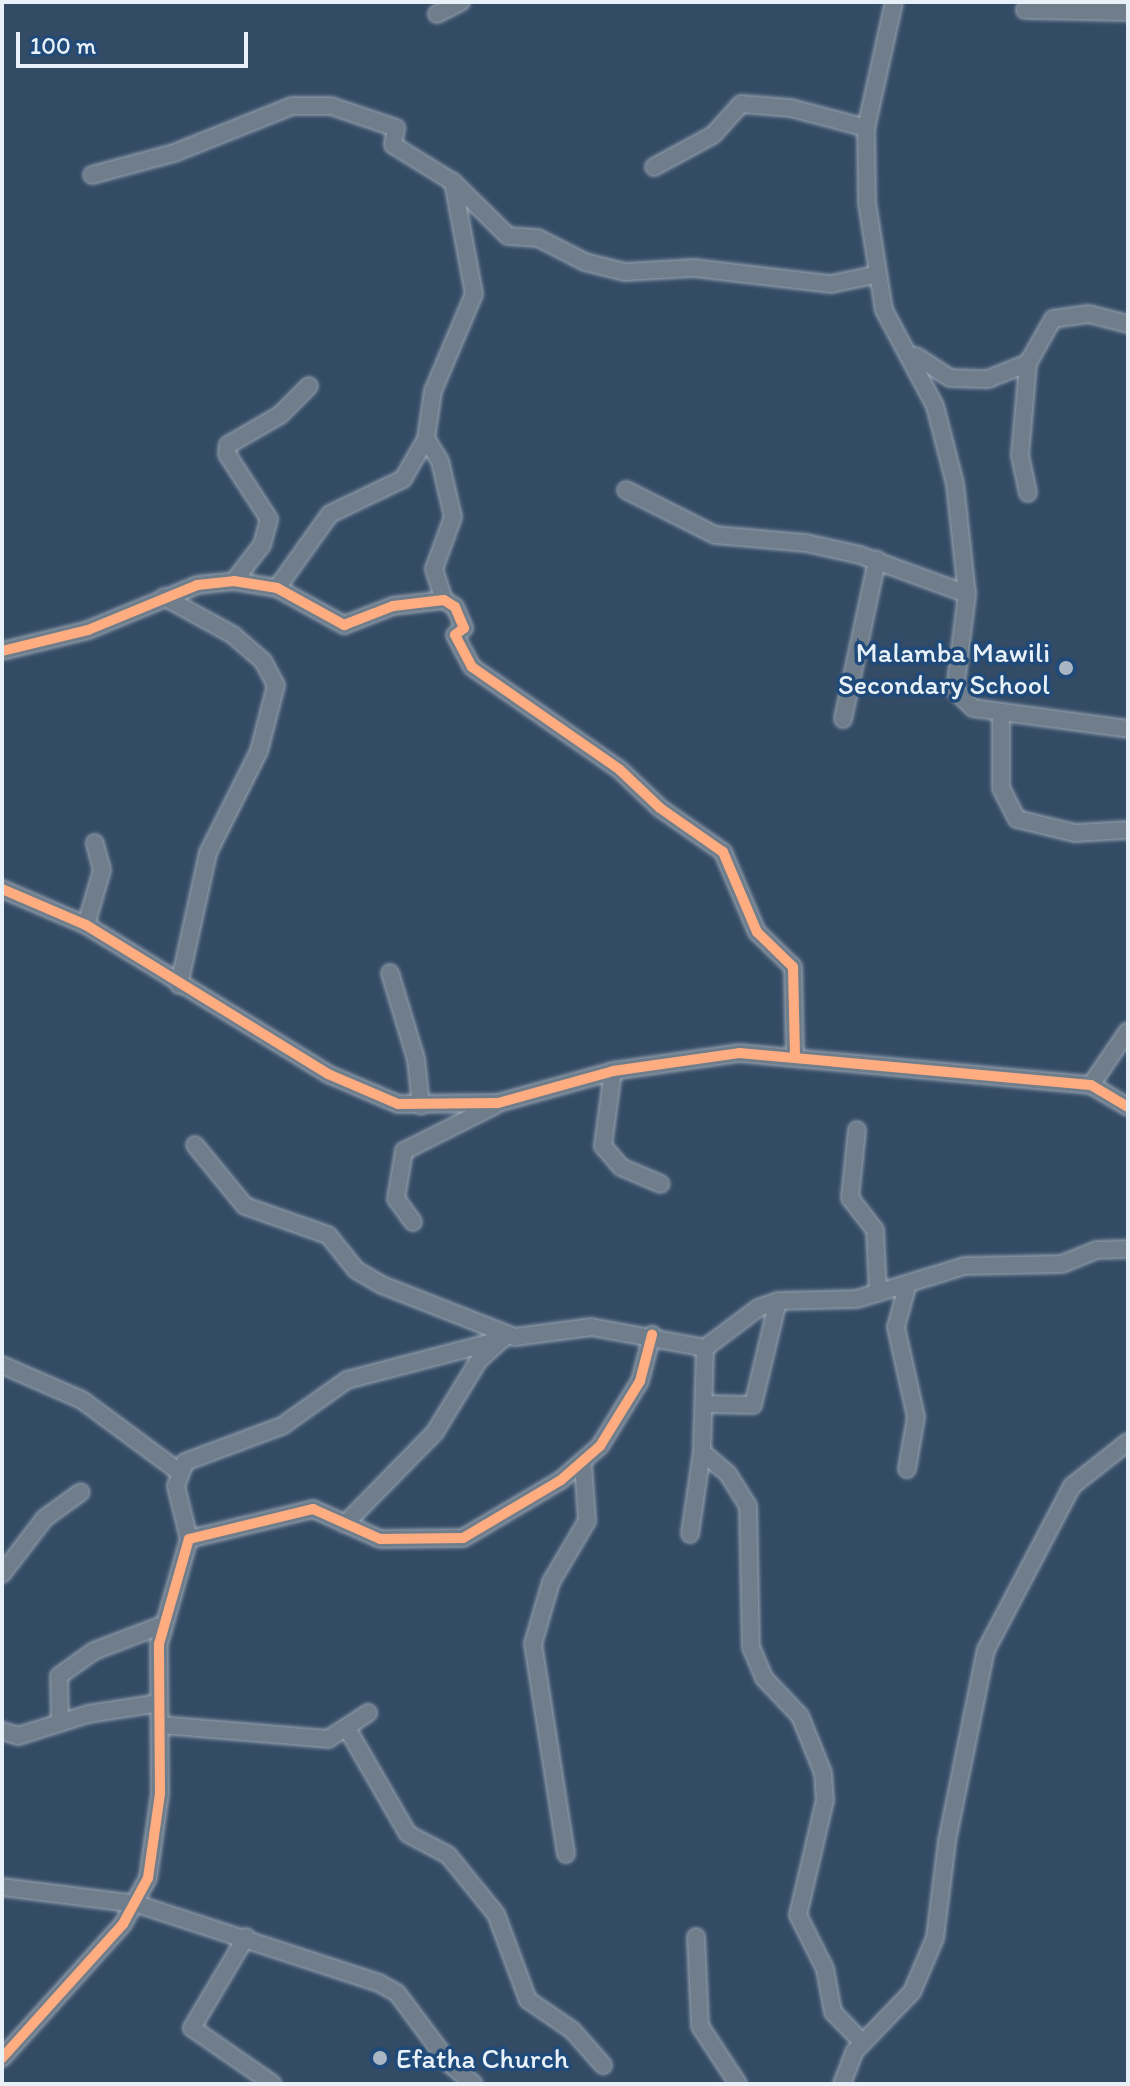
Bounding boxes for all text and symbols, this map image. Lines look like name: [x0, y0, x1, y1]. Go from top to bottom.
scale bar: [20, 16, 252, 66]
text: 100 m: [30, 31, 96, 60]
place label: Malamba Mawili Secondary School: [839, 635, 1050, 701]
marker: Malamba Mawili Secondary School: [1057, 659, 1075, 677]
place label: Efatha Church: [396, 2041, 569, 2075]
marker: Efatha Church: [371, 2049, 389, 2067]

